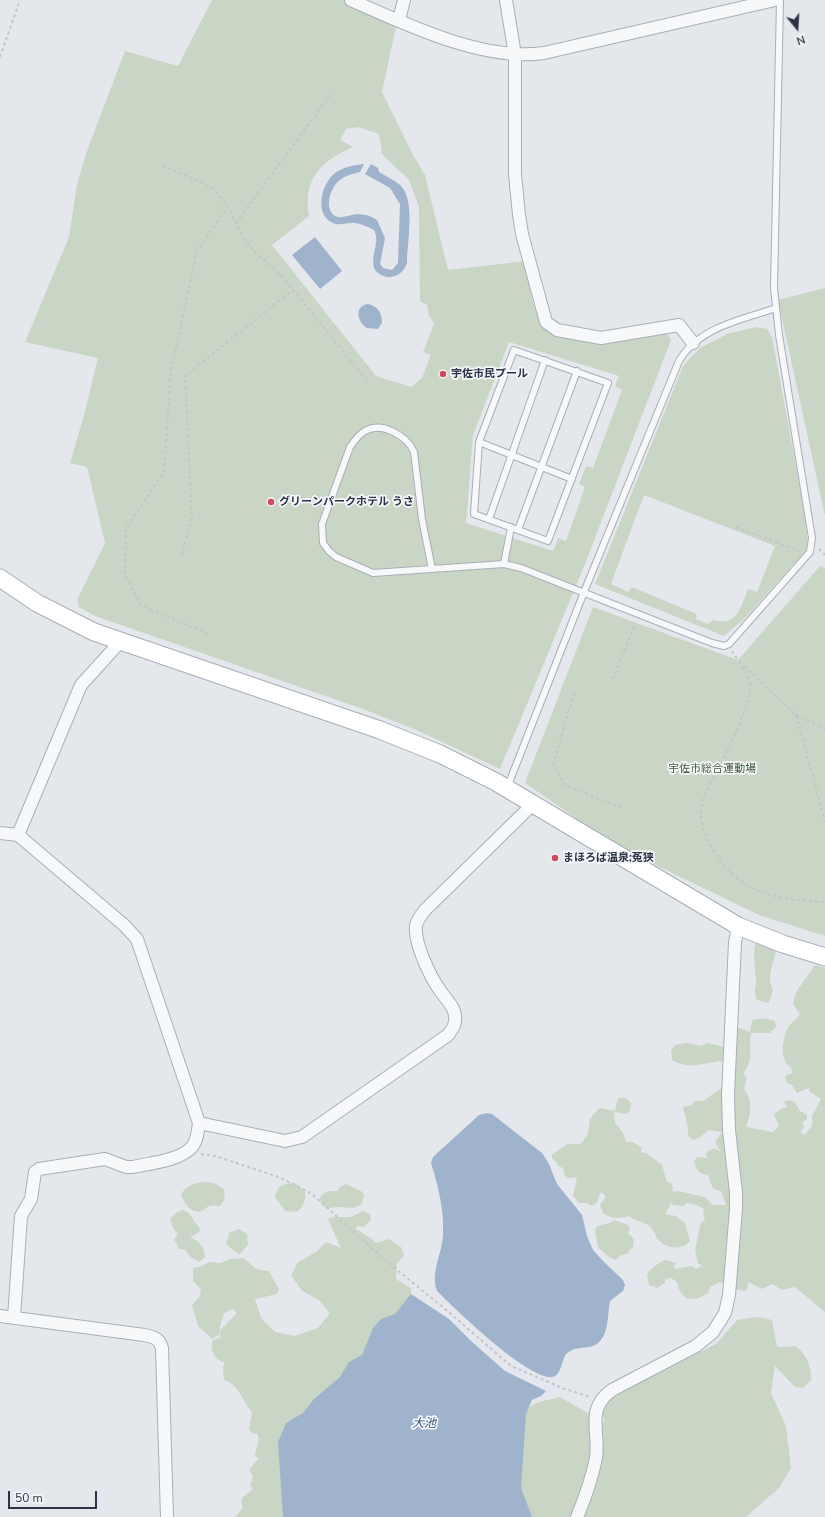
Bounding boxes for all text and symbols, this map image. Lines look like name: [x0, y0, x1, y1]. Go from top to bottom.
north arrow: [777, 8, 817, 48]
text: N: [795, 31, 807, 48]
place label: 宇佐市民プール: [451, 367, 528, 381]
marker: 宇佐市民プール: [438, 369, 448, 379]
place label: グリーンパークホテル うさ: [279, 495, 414, 509]
marker: グリーンパークホテル うさ: [266, 497, 276, 507]
park label: 宇佐市総合運動場: [668, 762, 756, 776]
place label: まほろば温泉;菟狭: [563, 851, 654, 865]
marker: まほろば温泉;菟狭: [550, 853, 560, 863]
water label: 大池: [412, 1417, 436, 1431]
scale bar: [10, 1483, 99, 1509]
text: 50 m: [15, 1490, 43, 1506]

